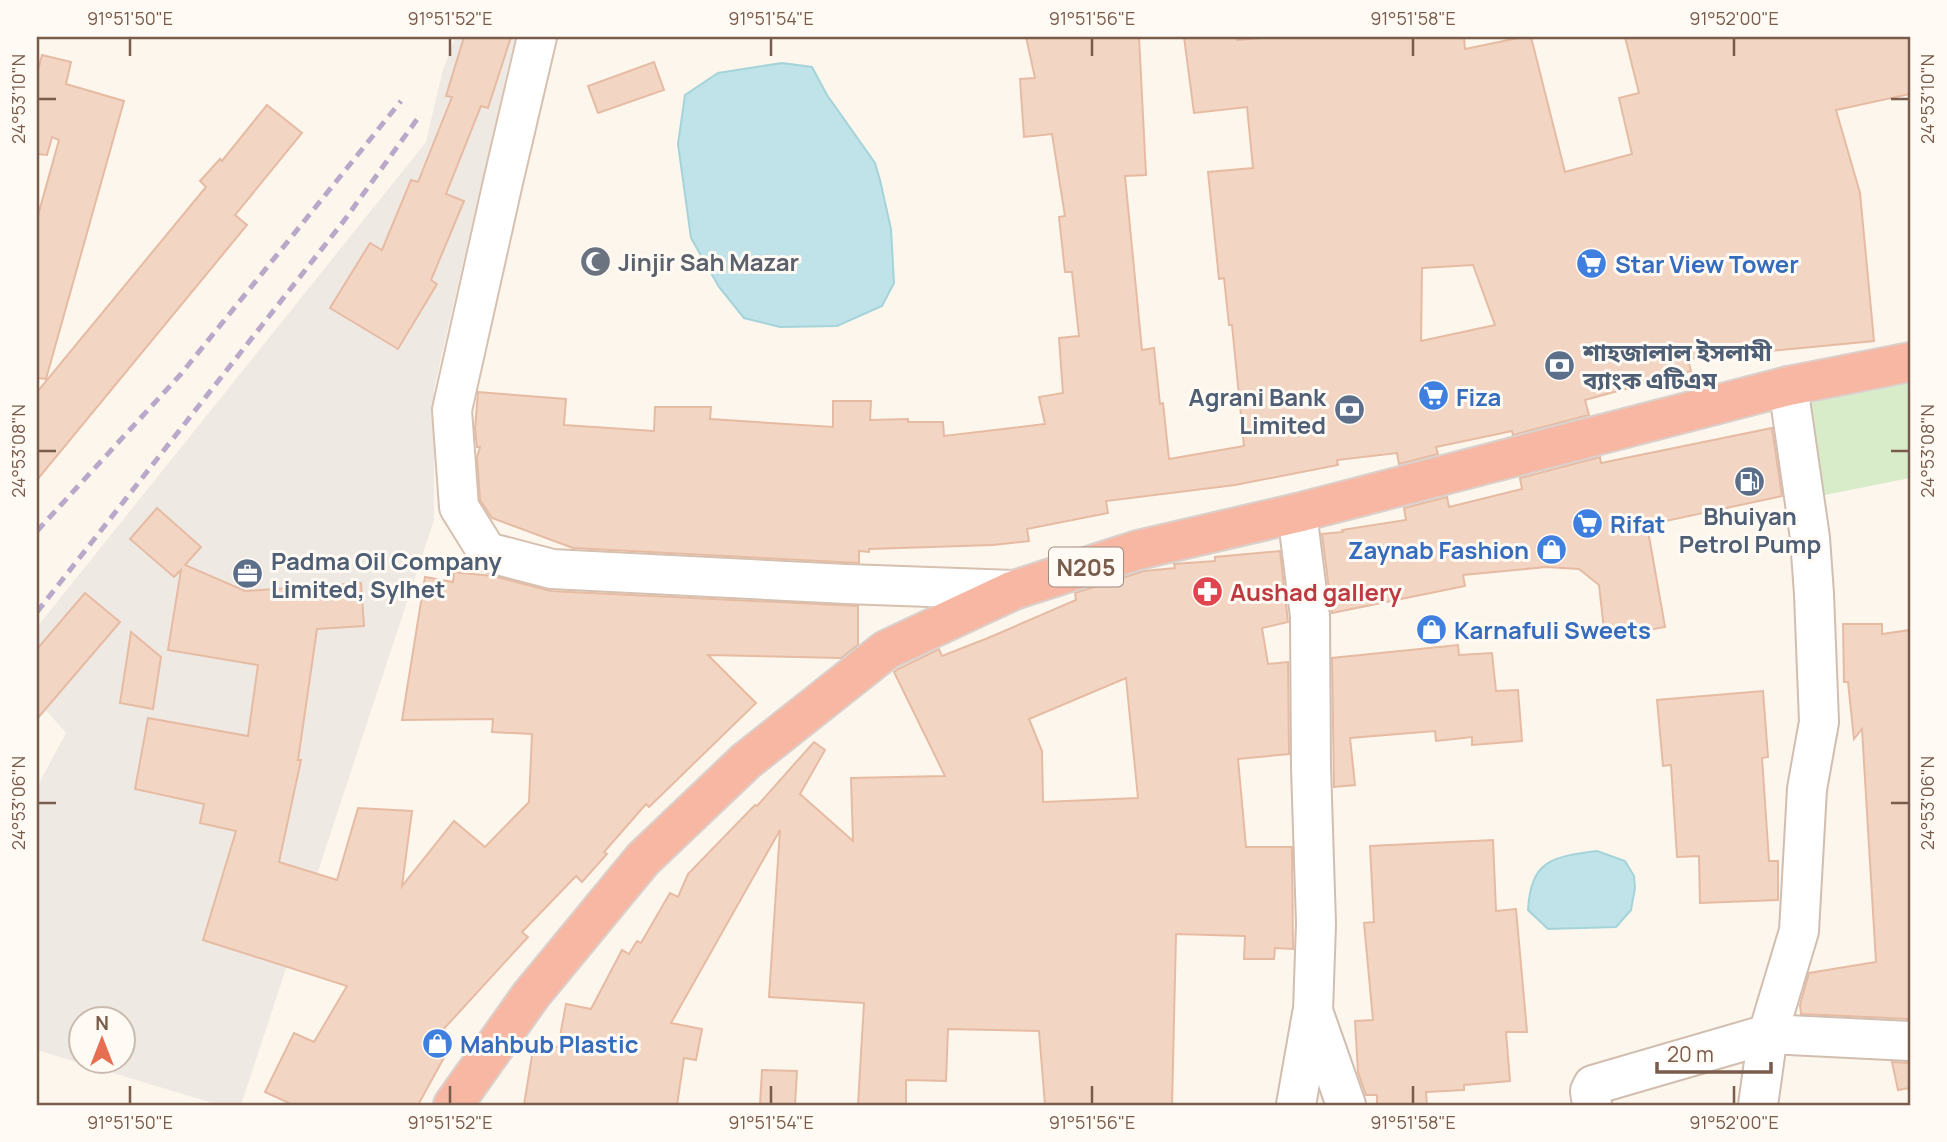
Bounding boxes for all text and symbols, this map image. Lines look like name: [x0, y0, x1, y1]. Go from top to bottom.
text: 91°51'50"E: [87, 6, 173, 30]
text: 91°51'52"E: [407, 6, 493, 30]
text: 91°51'54"E: [728, 6, 814, 30]
text: 91°51'56"E: [1049, 6, 1135, 30]
text: 91°51'58"E: [1370, 6, 1456, 30]
text: 91°52'00"E: [1689, 6, 1779, 30]
text: 24°53'10"N: [6, 54, 30, 144]
text: 24°53'10"N: [1915, 54, 1939, 144]
mosque icon: Jinjir Sah Mazar: [578, 244, 612, 278]
place label: Jinjir Sah Mazar: [618, 245, 799, 278]
supermarket icon: Star View Tower: [1575, 246, 1609, 280]
place label: Star View Tower: [1615, 247, 1799, 280]
place label: শাহজালাল ইসলামী ব্যাংক এটিএম: [1582, 335, 1773, 396]
bank icon: শাহজালাল ইসলামী ব্যাংক এটিএম: [1543, 348, 1577, 382]
supermarket icon: Fiza: [1416, 379, 1450, 413]
place label: Agrani Bank Limited: [1189, 380, 1327, 441]
place label: Fiza: [1456, 380, 1501, 413]
bank icon: Agrani Bank Limited: [1332, 393, 1366, 427]
text: 24°53'08"N: [6, 404, 30, 498]
text: 24°53'08"N: [1915, 404, 1939, 498]
fuel station icon: Bhuiyan Petrol Pump: [1733, 464, 1767, 498]
place label: Bhuiyan Petrol Pump: [1679, 499, 1821, 560]
supermarket icon: Rifat: [1570, 506, 1604, 540]
place label: Rifat: [1610, 507, 1666, 540]
shop icon: Zaynab Fashion: [1535, 532, 1569, 566]
place label: Zaynab Fashion: [1348, 533, 1529, 566]
place label: Padma Oil Company Limited, Sylhet: [271, 544, 502, 605]
road number: N205: [1049, 548, 1123, 586]
office icon: Padma Oil Company Limited, Sylhet: [231, 557, 265, 591]
pharmacy icon: Aushad gallery: [1190, 574, 1224, 608]
place label: Aushad gallery: [1230, 575, 1402, 608]
shop icon: Karnafuli Sweets: [1414, 612, 1448, 646]
place label: Karnafuli Sweets: [1454, 613, 1651, 646]
text: 24°53'06"N: [6, 756, 30, 850]
text: 24°53'06"N: [1915, 756, 1939, 850]
north arrow: [66, 1006, 136, 1076]
text: N: [95, 1010, 109, 1036]
shop icon: Mahbub Plastic: [420, 1026, 454, 1060]
place label: Mahbub Plastic: [460, 1027, 639, 1060]
scale bar: [1657, 1030, 1770, 1074]
text: 20 m: [1667, 1040, 1714, 1068]
text: 91°51'50"E: [87, 1110, 173, 1134]
text: 91°51'52"E: [407, 1110, 493, 1134]
text: 91°51'54"E: [728, 1110, 814, 1134]
text: 91°51'56"E: [1049, 1110, 1135, 1134]
text: 91°51'58"E: [1370, 1110, 1456, 1134]
text: 91°52'00"E: [1689, 1110, 1779, 1134]

